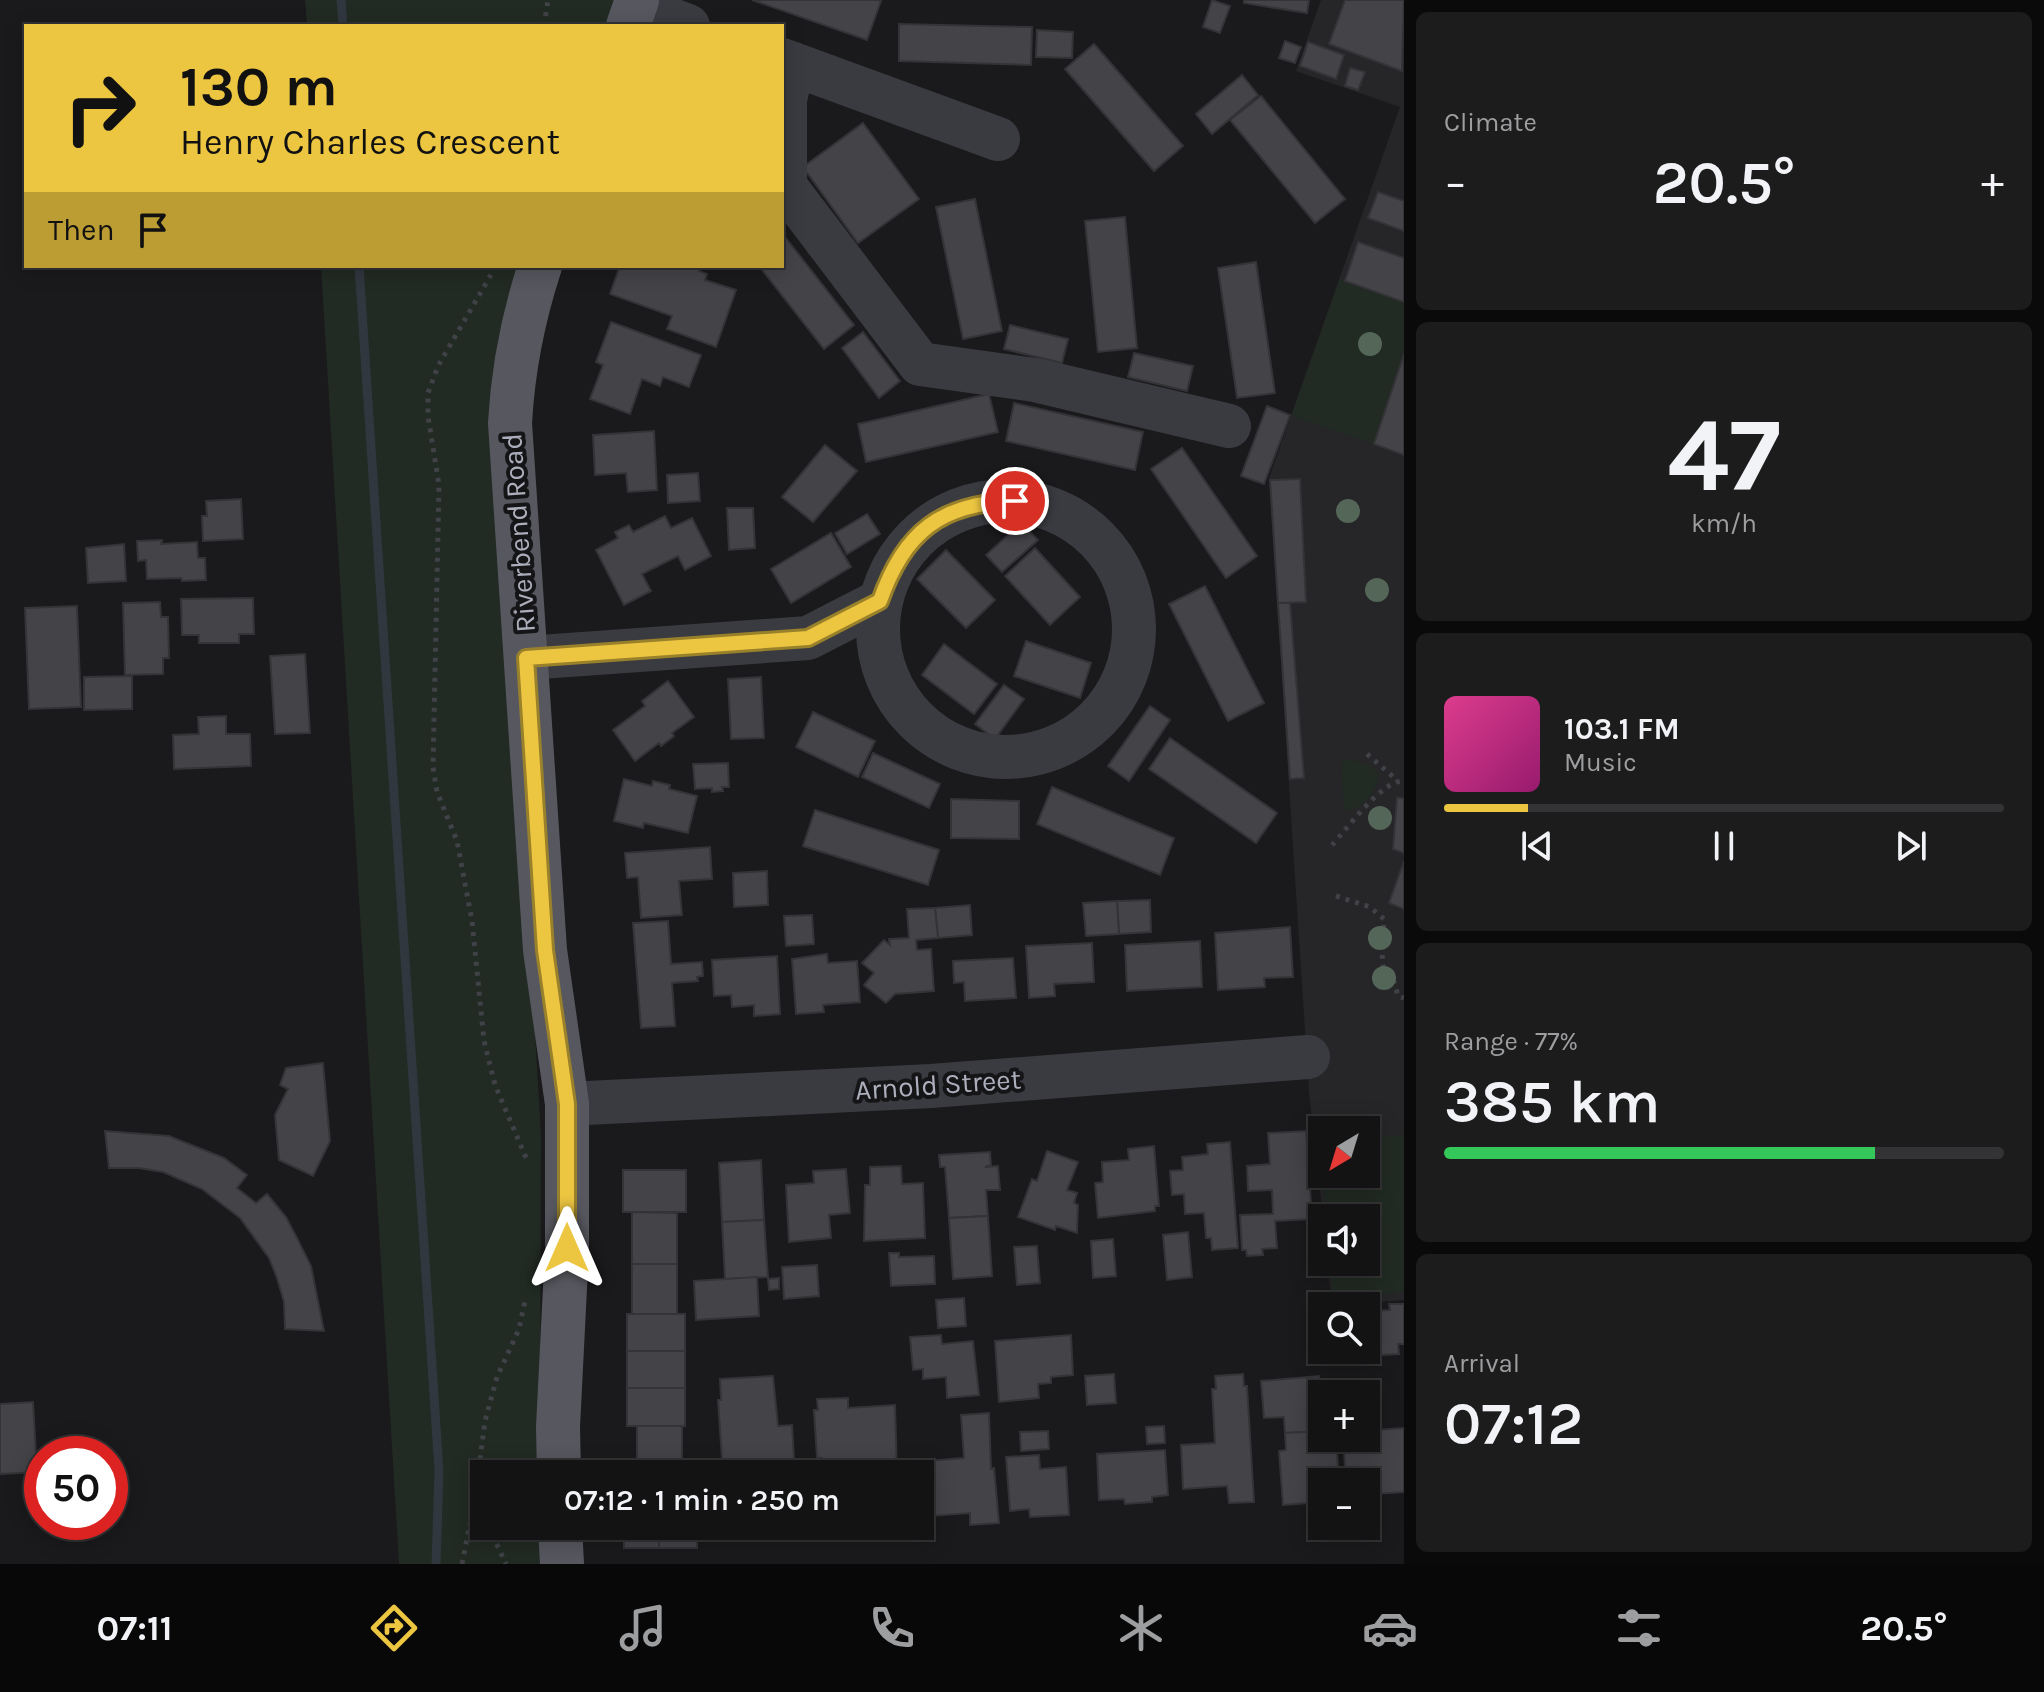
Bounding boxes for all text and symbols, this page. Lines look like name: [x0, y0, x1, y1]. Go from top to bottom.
text: 130 m: [180, 54, 338, 119]
icon: right: [48, 56, 152, 160]
text: Climate: [1444, 107, 1537, 138]
text: Henry Charles Crescent: [180, 121, 560, 163]
text: 20.5°: [1653, 148, 1795, 218]
text: −: [1444, 157, 1467, 208]
text: +: [1981, 157, 2004, 208]
icon: arrive: [131, 208, 175, 252]
text: Then: [48, 212, 115, 248]
text: 47: [1667, 395, 1781, 516]
street label: Riverbend Road: [495, 432, 542, 634]
pin: [981, 467, 1049, 535]
icon: arrive: [993, 479, 1037, 523]
text: km/h: [1691, 508, 1757, 539]
text: 103.1 FM: [1564, 711, 1680, 747]
text: Music: [1564, 747, 1637, 778]
icon: previous: [1515, 824, 1559, 868]
icon: pause: [1702, 824, 1746, 868]
icon: next: [1889, 824, 1933, 868]
text: Range · 77%: [1444, 1026, 1578, 1057]
street label: Arnold Street: [854, 1062, 1022, 1107]
text: 385 km: [1444, 1067, 1660, 1137]
north arrow: [1308, 1116, 1380, 1188]
map controls: [1308, 1116, 1380, 1540]
button: sound: [1308, 1204, 1380, 1276]
position arrow: [525, 1206, 609, 1290]
button: search: [1308, 1292, 1380, 1364]
text: Arrival: [1444, 1348, 1520, 1379]
button: +: [1308, 1380, 1380, 1452]
text: 07:12: [1444, 1389, 1583, 1459]
speed limit sign: 50: [24, 1436, 128, 1540]
button: −: [1308, 1468, 1380, 1540]
text: 07:12 · 1 min · 250 m: [564, 1482, 840, 1518]
icon: directions: [366, 1600, 422, 1656]
icon: music: [615, 1600, 671, 1656]
icon: phone: [864, 1600, 920, 1656]
icon: climate: [1113, 1600, 1169, 1656]
icon: car: [1362, 1600, 1418, 1656]
icon: filters: [1611, 1600, 1667, 1656]
text: 07:11: [97, 1607, 173, 1649]
text: 20.5°: [1860, 1607, 1947, 1649]

